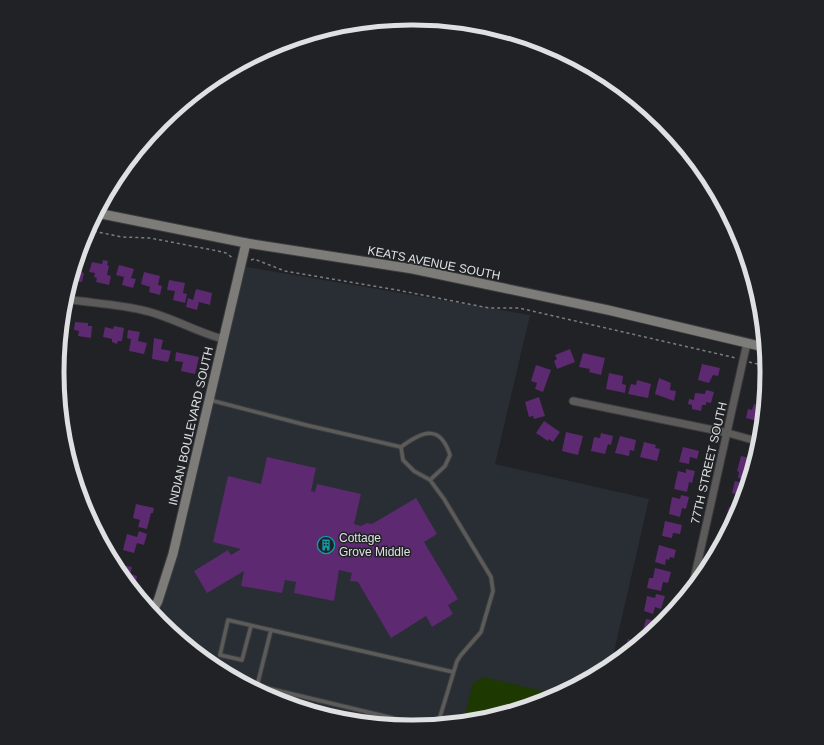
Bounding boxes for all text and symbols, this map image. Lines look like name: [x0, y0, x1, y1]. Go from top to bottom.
street label: KEATS AVENUE SOUTH: [366, 243, 502, 283]
street label: INDIAN BOULEVARD SOUTH: [166, 345, 216, 507]
street label: 77TH STREET SOUTH: [688, 400, 730, 526]
place label: Cottage Grove Middle: [339, 531, 411, 559]
building icon: Cottage Grove Middle: [316, 535, 336, 555]

